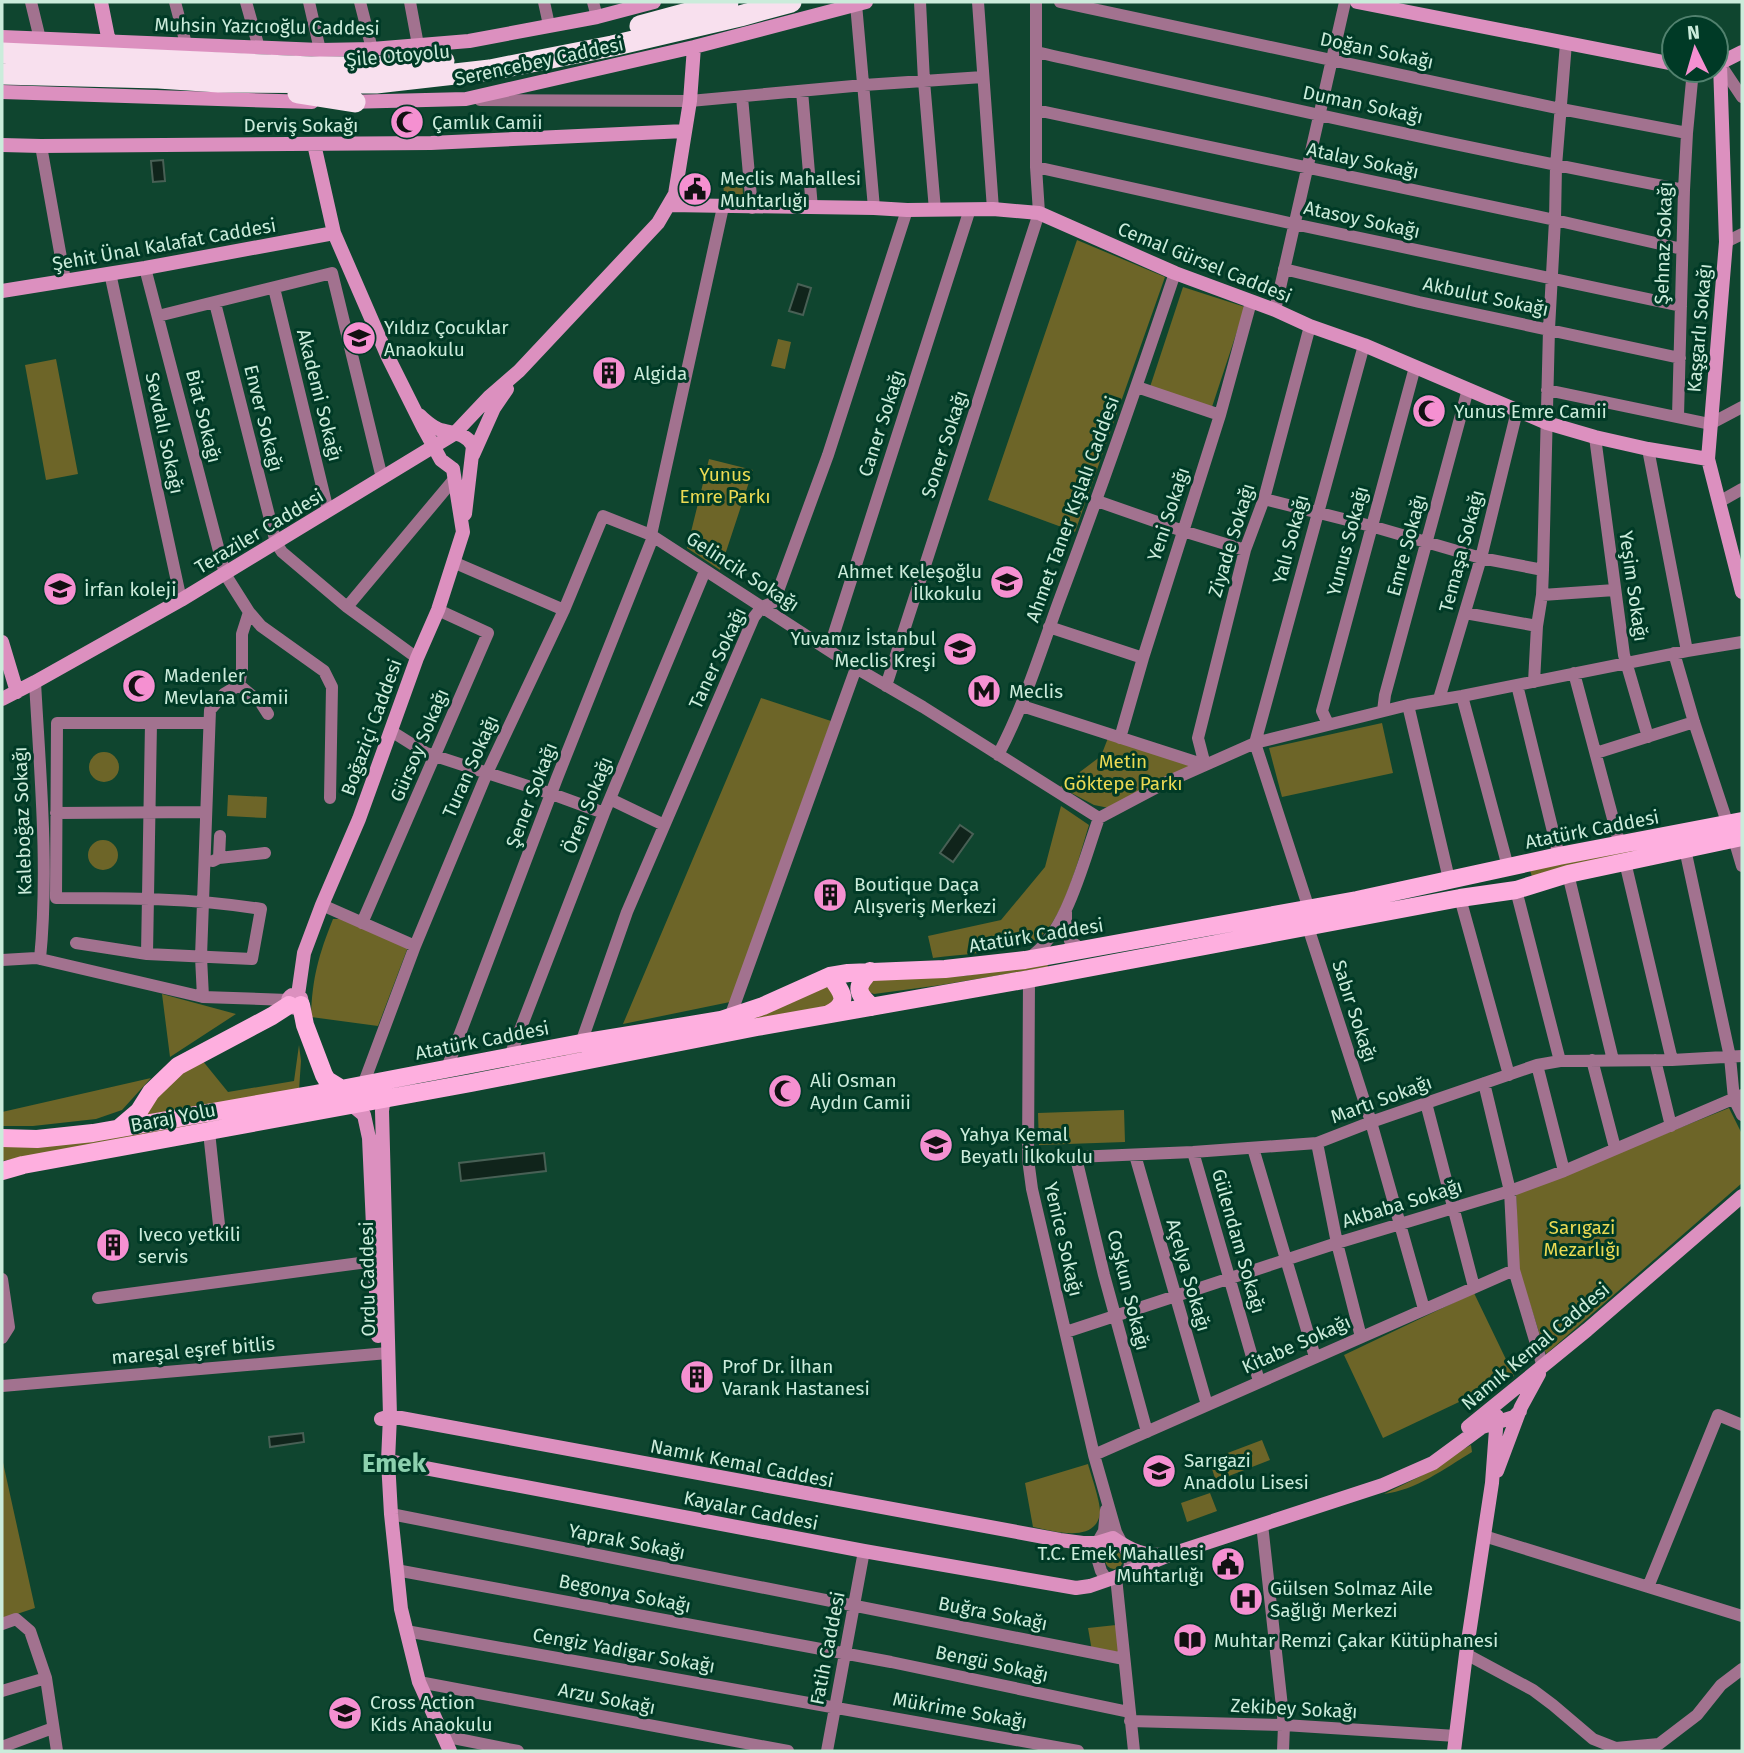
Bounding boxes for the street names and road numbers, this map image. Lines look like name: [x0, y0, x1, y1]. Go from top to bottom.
street label: Muhsin Yazıcıoğlu Caddesi: [154, 13, 380, 40]
street label: Doğan Sokağı: [1318, 27, 1436, 74]
street label: Serencebey Caddesi: [453, 32, 626, 91]
street label: Şile Otoyolu: [345, 39, 451, 72]
street label: Duman Sokağı: [1301, 81, 1425, 128]
street label: Derviş Sokağı: [244, 114, 358, 137]
street label: Atalay Sokağı: [1305, 137, 1421, 184]
street label: Şehnaz Sokağı: [1650, 181, 1677, 305]
street label: Atasoy Sokağı: [1302, 196, 1422, 243]
street label: Şehit Ünal Kalafat Caddesi: [50, 213, 278, 276]
street label: Cemal Gürsel Caddesi: [1114, 217, 1295, 308]
street label: Kaşgarlı Sokağı: [1682, 263, 1717, 394]
street label: Akbulut Sokağı: [1421, 272, 1551, 321]
street label: Akademi Sokağı: [292, 327, 347, 464]
street label: Enver Sokağı: [239, 362, 288, 474]
street label: Biat Sokağı: [181, 367, 226, 465]
street label: Caner Sokağı: [853, 367, 910, 479]
street label: Sevdalı Sokağı: [140, 370, 189, 496]
street label: Soner Sokağı: [916, 388, 973, 501]
street label: Ahmet Taner Kışlalı Caddesi: [1021, 393, 1124, 625]
street label: Yeni Sokağı: [1142, 464, 1194, 564]
street label: Ziyade Sokağı: [1203, 481, 1260, 600]
street label: Teraziler Caddesi: [191, 484, 328, 579]
street label: Yunus Sokağı: [1322, 484, 1373, 599]
street label: Temaşa Sokağı: [1434, 487, 1489, 615]
street label: Yalı Sokağı: [1268, 492, 1313, 586]
street label: Emre Sokağı: [1382, 492, 1431, 599]
street label: Gelincik Sokağı: [682, 526, 803, 616]
street label: Yeşim Sokağı: [1614, 529, 1653, 643]
street label: Taner Sokağı: [684, 604, 751, 713]
street label: Boğaziçi Caddesi: [336, 656, 407, 799]
street label: Gürsoy Sokağı: [385, 685, 454, 805]
street label: Turan Sokağı: [438, 711, 503, 821]
street label: Şener Sokağı: [501, 739, 562, 851]
street label: Kaleboğaz Sokağı: [8, 746, 37, 896]
street label: Ören Sokağı: [558, 753, 617, 857]
street label: Atatürk Caddesi: [1523, 805, 1661, 854]
street label: Atatürk Caddesi: [967, 913, 1105, 957]
street label: Sabır Sokağı: [1327, 957, 1382, 1065]
street label: Atatürk Caddesi: [413, 1016, 551, 1065]
street label: Martı Sokağı: [1327, 1071, 1435, 1128]
street label: Baraj Yolu: [129, 1098, 218, 1137]
street label: Gülendam Sokağı: [1207, 1166, 1270, 1316]
street label: Akbaba Sokağı: [1339, 1174, 1465, 1233]
street label: Yenice Sokağı: [1039, 1180, 1088, 1298]
street label: Açelya Sokağı: [1161, 1216, 1216, 1334]
street label: Ordu Caddesi: [355, 1221, 380, 1337]
street label: Coşkun Sokağı: [1102, 1227, 1155, 1353]
street label: Namık Kemal Caddesi: [1457, 1278, 1614, 1415]
street label: Kitabe Sokağı: [1238, 1310, 1354, 1379]
street label: mareşal eşref bitlis: [110, 1332, 276, 1369]
street label: Namık Kemal Caddesi: [648, 1434, 835, 1493]
street label: Kayalar Caddesi: [682, 1486, 820, 1535]
street label: Yaprak Sokağı: [566, 1519, 687, 1564]
street label: Begonya Sokağı: [557, 1569, 693, 1618]
street label: Fatih Caddesi: [805, 1589, 850, 1707]
street label: Buğra Sokağı: [936, 1592, 1049, 1635]
street label: Cengiz Yadigar Sokağı: [531, 1623, 717, 1678]
street label: Bengü Sokağı: [933, 1640, 1051, 1687]
street label: Arzu Sokağı: [556, 1678, 657, 1719]
street label: Mükrime Sokağı: [891, 1687, 1029, 1734]
street label: Zekibey Sokağı: [1230, 1694, 1358, 1723]

